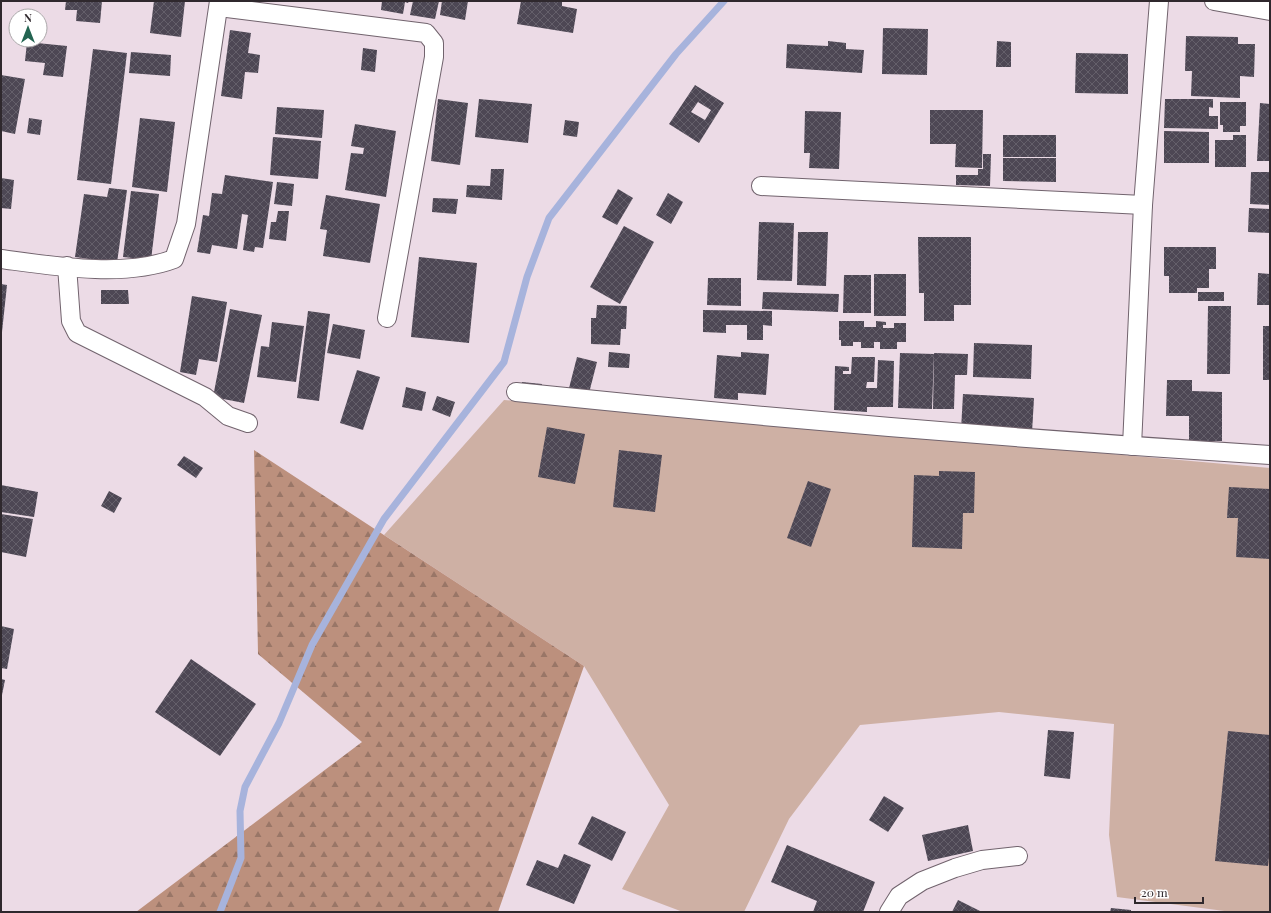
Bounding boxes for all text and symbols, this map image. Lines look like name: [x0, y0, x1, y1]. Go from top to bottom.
north arrow: [8, 8, 48, 48]
text: N: [24, 10, 32, 25]
scale bar: [1135, 879, 1203, 905]
text: 20 m: [1141, 884, 1168, 900]

